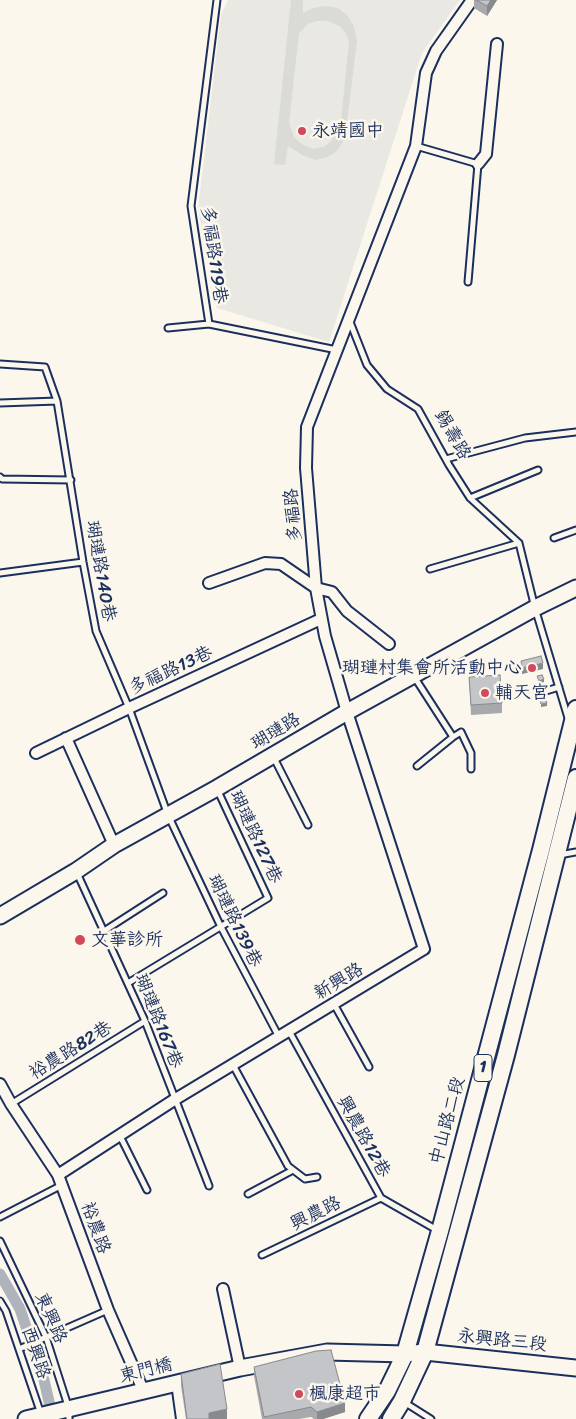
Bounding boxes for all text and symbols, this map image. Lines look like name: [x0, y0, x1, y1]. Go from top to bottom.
place label: 永靖國中: [312, 120, 384, 142]
marker: 永靖國中: [296, 125, 308, 137]
street label: 多福路119巷: [195, 205, 231, 305]
street label: 錫壽路: [429, 406, 475, 464]
street label: 多福路: [281, 487, 307, 543]
street label: 瑚璉路140巷: [80, 519, 120, 623]
street label: 多福路13巷: [126, 642, 216, 700]
place label: 瑚璉村集會所活動中心: [342, 657, 522, 679]
marker: 瑚璉村集會所活動中心: [526, 662, 538, 674]
place label: 輔天宮: [495, 682, 549, 704]
marker: 輔天宮: [479, 687, 491, 699]
street label: 瑚璉路: [247, 709, 305, 755]
street label: 瑚璉路127巷: [224, 787, 286, 887]
street label: 瑚璉路139巷: [202, 871, 266, 971]
place label: 文華診所: [91, 929, 163, 951]
marker: 文華診所: [73, 933, 87, 947]
street label: 新興路: [310, 959, 368, 1005]
street label: 瑚璉路167巷: [129, 970, 187, 1072]
street label: 裕農路82巷: [26, 1017, 116, 1085]
road number: 1: [474, 1054, 492, 1082]
street label: 中山路二段: [426, 1075, 470, 1167]
street label: 興農路12巷: [332, 1092, 394, 1182]
street label: 興農路: [287, 1192, 345, 1236]
street label: 裕農路: [76, 1199, 114, 1257]
street label: 東興路: [29, 1289, 71, 1347]
street label: 西興路: [16, 1324, 54, 1382]
street label: 永興路三段: [456, 1326, 548, 1356]
street label: 東門橋: [117, 1354, 175, 1388]
place label: 楓康超市: [309, 1383, 381, 1405]
marker: 楓康超市: [293, 1388, 305, 1400]

